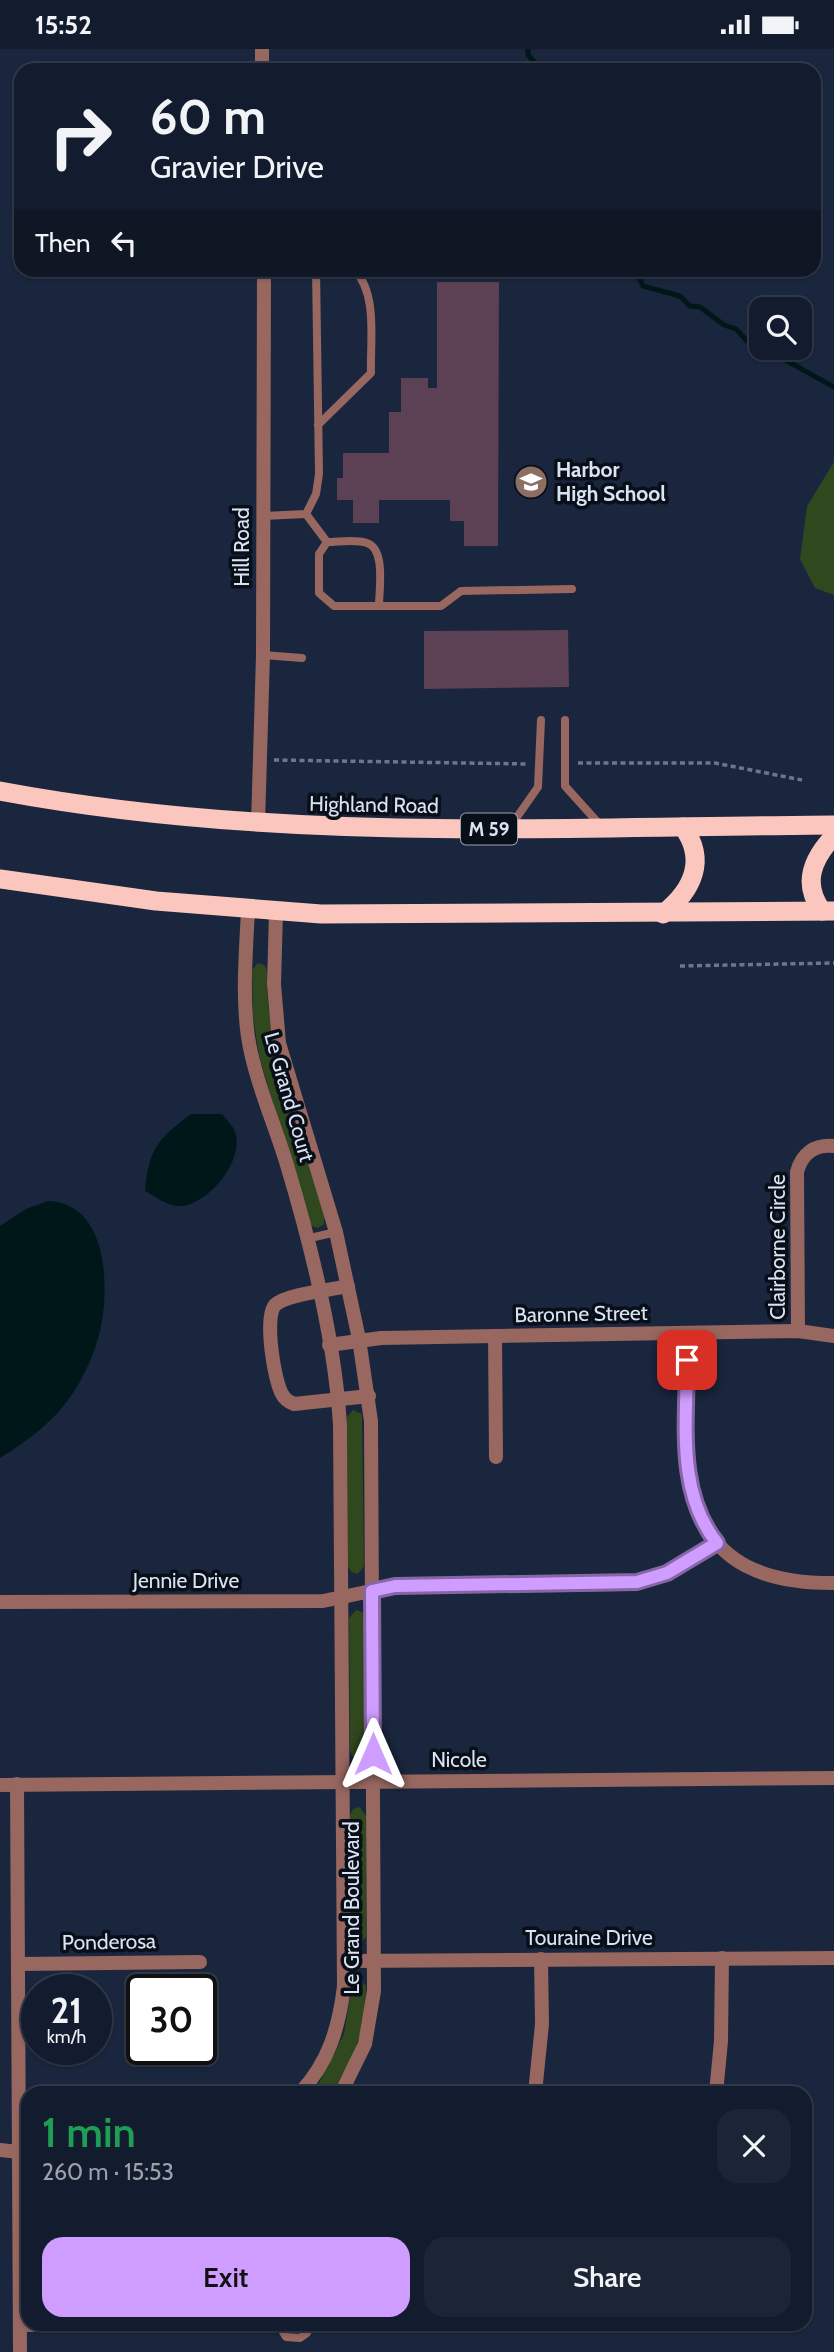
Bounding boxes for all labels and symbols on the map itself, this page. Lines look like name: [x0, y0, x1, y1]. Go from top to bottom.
place label: Harbor High School: [556, 457, 666, 506]
school or university icon: Harbor High School: [512, 463, 550, 501]
street label: Hill Road: [229, 507, 254, 587]
street label: Highland Road: [309, 791, 439, 818]
road number: M 59: [461, 813, 517, 845]
street label: Le Grand Court: [259, 1029, 320, 1164]
street label: Clairborne Circle: [765, 1174, 790, 1320]
street label: Baronne Street: [514, 1300, 648, 1327]
pin: [657, 1330, 717, 1390]
street label: Jennie Drive: [132, 1568, 239, 1593]
position arrow: [336, 1717, 410, 1791]
street label: Nicole: [431, 1747, 487, 1772]
street label: Le Grand Boulevard: [339, 1821, 364, 1995]
street label: Touraine Drive: [525, 1925, 653, 1950]
street label: Ponderosa: [62, 1928, 156, 1955]
speed limit sign: 30: [126, 1974, 217, 2065]

